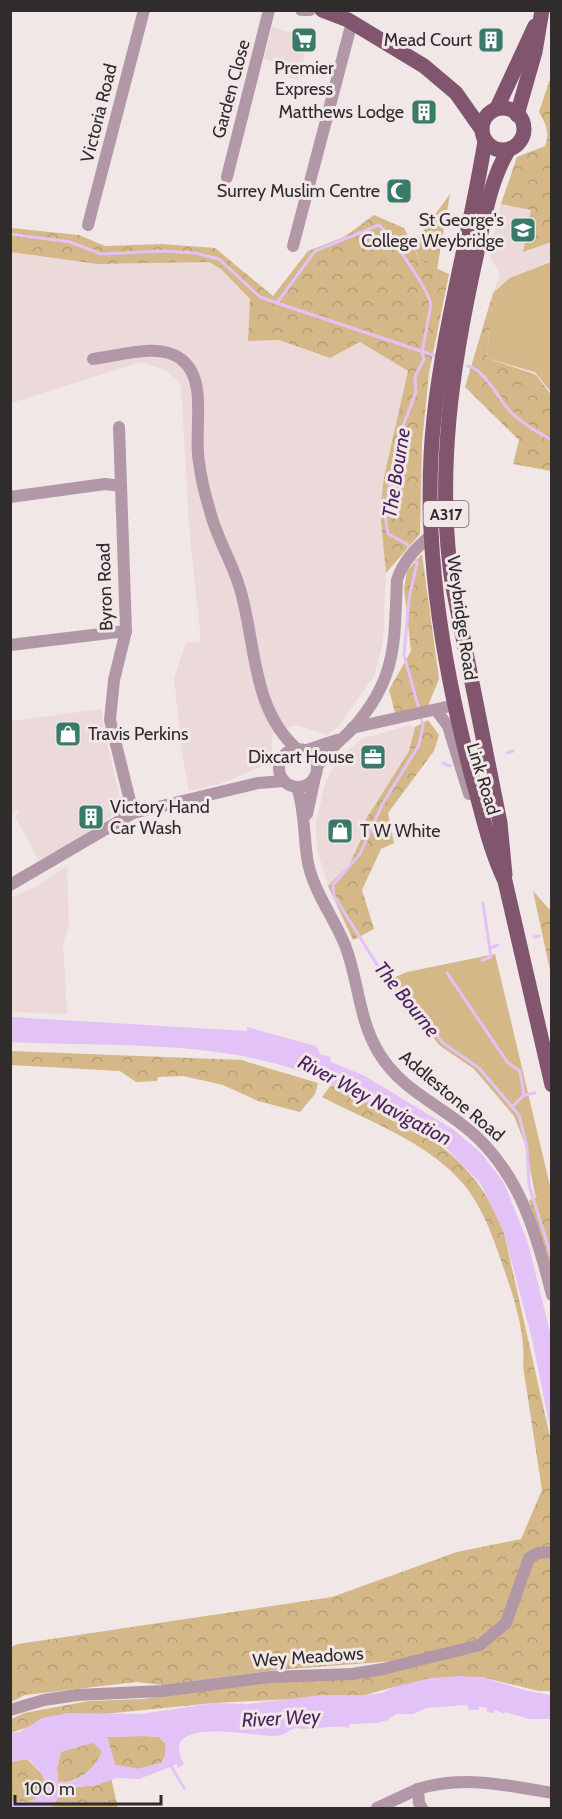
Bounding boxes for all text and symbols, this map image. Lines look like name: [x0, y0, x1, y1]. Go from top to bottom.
supermarket icon: Premier Express: [289, 25, 319, 55]
building icon: Mead Court: [476, 25, 506, 55]
place label: Mead Court: [384, 29, 472, 51]
street label: Garden Close: [207, 37, 255, 141]
place label: Premier Express: [274, 57, 334, 100]
street label: Victoria Road: [76, 61, 122, 165]
building icon: Matthews Lodge: [409, 97, 439, 127]
place label: Matthews Lodge: [278, 101, 404, 123]
mosque icon: Surrey Muslim Centre: [384, 176, 414, 206]
place label: Surrey Muslim Centre: [217, 180, 380, 202]
place label: St George's College Weybridge: [361, 209, 504, 252]
school or university icon: St George's College Weybridge: [508, 215, 538, 245]
water label: The Bourne: [377, 426, 415, 520]
road number: A317: [424, 501, 468, 527]
street label: Byron Road: [92, 543, 118, 631]
street label: Weybridge Road: [442, 554, 482, 682]
shop icon: Travis Perkins: [53, 719, 83, 749]
place label: Travis Perkins: [88, 723, 188, 745]
street label: Link Road: [462, 740, 504, 818]
office icon: Dixcart House: [358, 742, 388, 772]
place label: Dixcart House: [248, 746, 354, 768]
place label: Victory Hand Car Wash: [110, 796, 210, 839]
building icon: Victory Hand Car Wash: [76, 802, 106, 832]
shop icon: T W White: [325, 816, 355, 846]
place label: T W White: [360, 820, 441, 842]
water label: The Bourne: [369, 956, 445, 1042]
street label: Addlestone Road: [395, 1046, 509, 1146]
water label: River Wey Navigation: [294, 1049, 456, 1151]
street label: Wey Meadows: [252, 1642, 364, 1672]
water label: River Wey: [241, 1704, 322, 1732]
scale bar: [15, 1768, 160, 1806]
text: 100 m: [24, 1778, 75, 1800]

